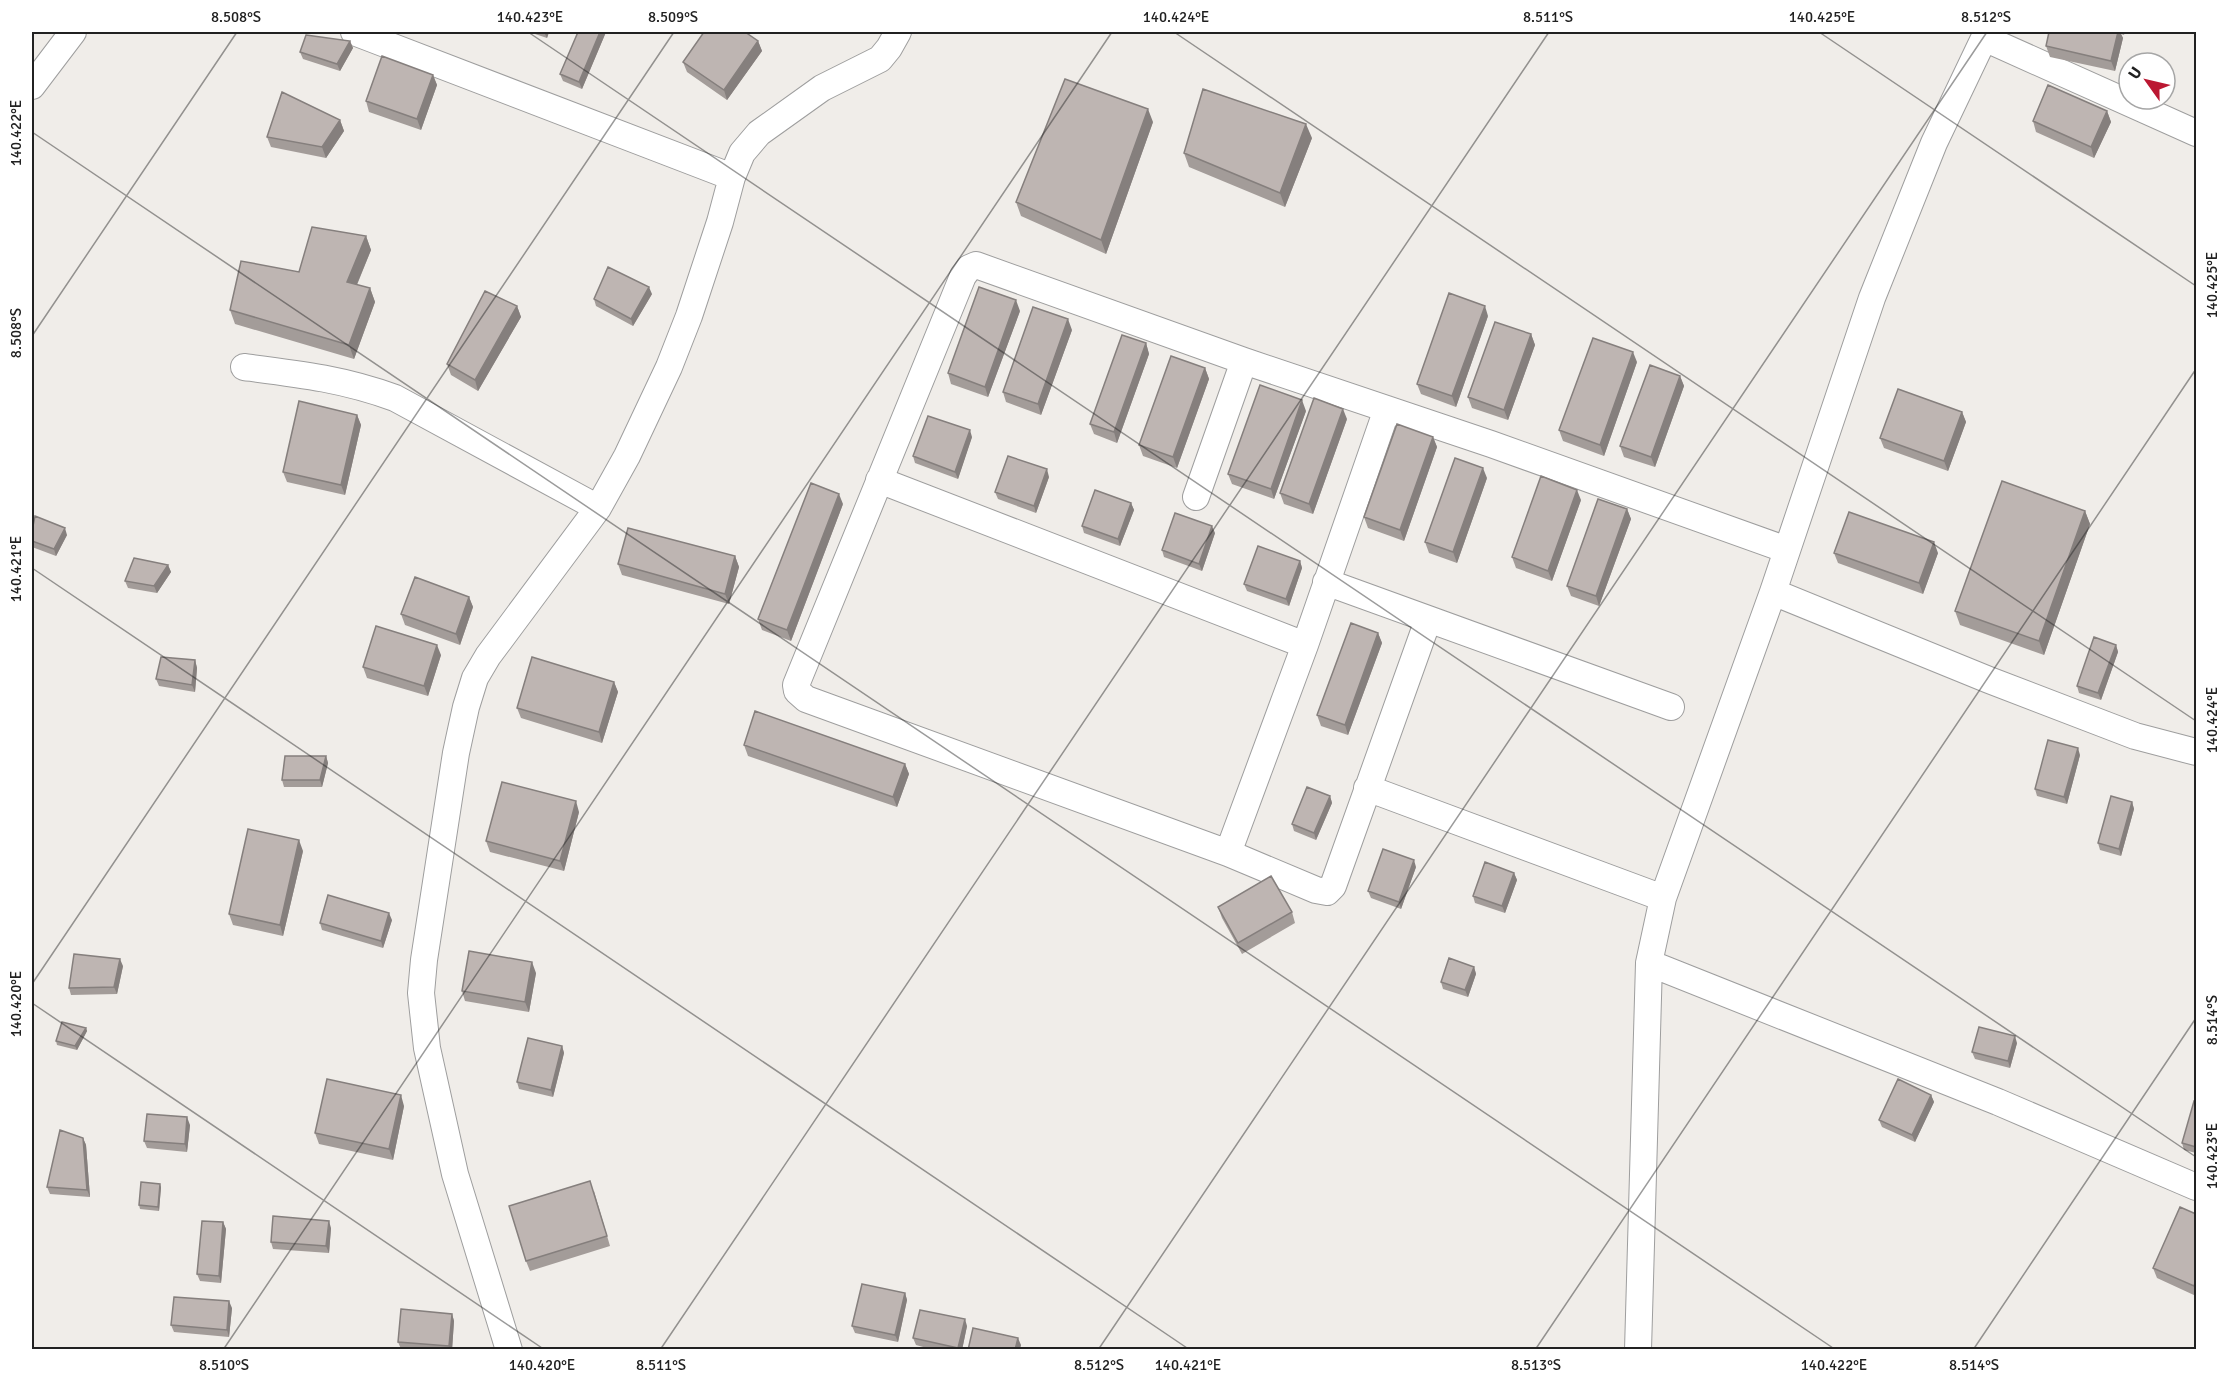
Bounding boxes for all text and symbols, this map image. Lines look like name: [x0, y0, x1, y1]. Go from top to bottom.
text: 8.508°S: [211, 8, 261, 26]
text: 140.423°E: [497, 8, 563, 26]
text: 8.509°S: [648, 8, 698, 26]
text: 140.424°E: [1143, 8, 1209, 26]
text: 8.511°S: [1523, 8, 1573, 26]
text: 140.425°E: [1789, 8, 1855, 26]
text: 8.512°S: [1961, 8, 2011, 26]
north arrow: [2117, 51, 2177, 111]
text: U: [2124, 63, 2147, 83]
text: 140.422°E: [7, 100, 25, 166]
text: 140.425°E: [2203, 252, 2221, 318]
text: 8.508°S: [7, 308, 25, 358]
text: 140.421°E: [7, 536, 25, 602]
text: 140.424°E: [2203, 687, 2221, 753]
text: 140.420°E: [7, 971, 25, 1037]
text: 8.514°S: [2203, 995, 2221, 1045]
text: 140.423°E: [2203, 1123, 2221, 1189]
text: 8.510°S: [199, 1356, 249, 1374]
text: 140.420°E: [509, 1356, 575, 1374]
text: 8.511°S: [636, 1356, 686, 1374]
text: 8.512°S: [1074, 1356, 1124, 1374]
text: 140.421°E: [1155, 1356, 1221, 1374]
text: 8.513°S: [1511, 1356, 1561, 1374]
text: 140.422°E: [1801, 1356, 1867, 1374]
text: 8.514°S: [1949, 1356, 1999, 1374]

